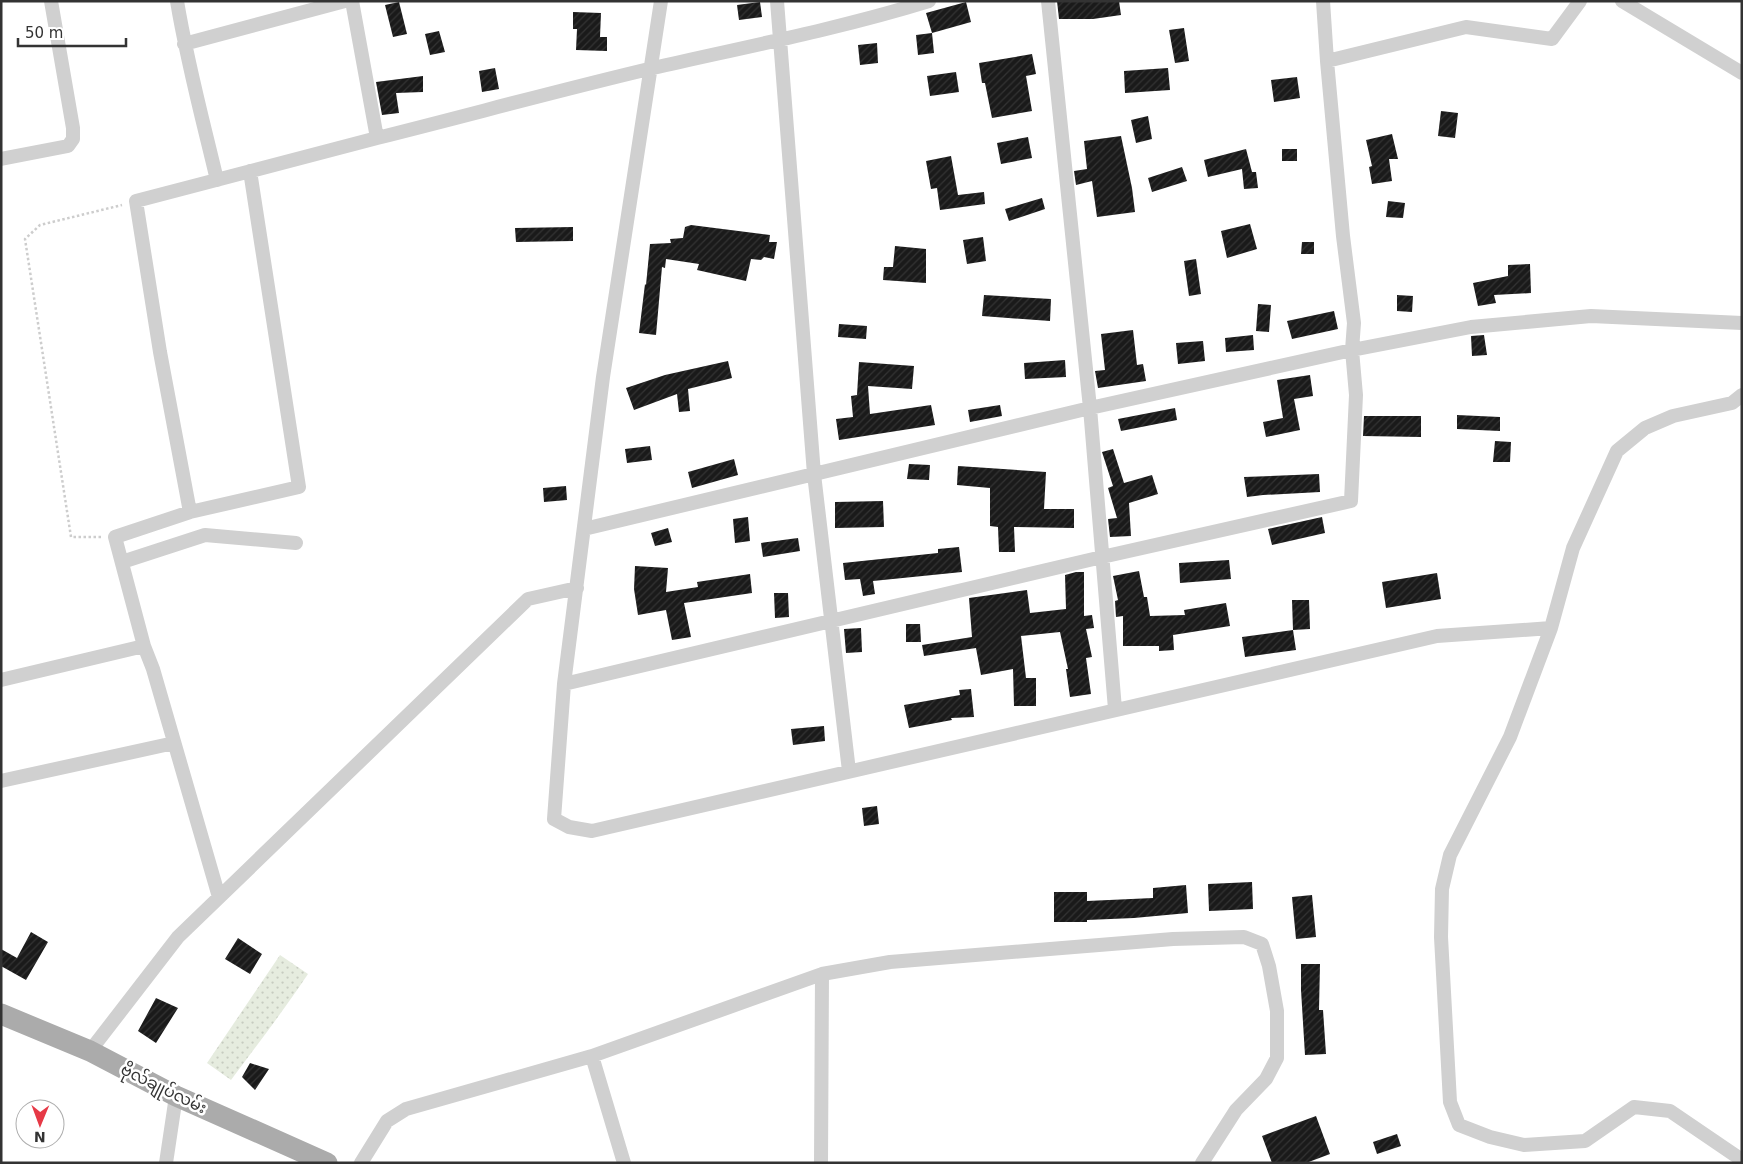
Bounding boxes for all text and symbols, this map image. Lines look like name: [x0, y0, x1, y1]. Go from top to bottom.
scale bar: [18, 15, 125, 47]
text: 50 m: [25, 24, 63, 42]
street label: ဗိုလ်ချုပ်လမ်း: [116, 1058, 211, 1122]
north arrow: [15, 1099, 65, 1149]
text: N: [34, 1129, 46, 1145]

